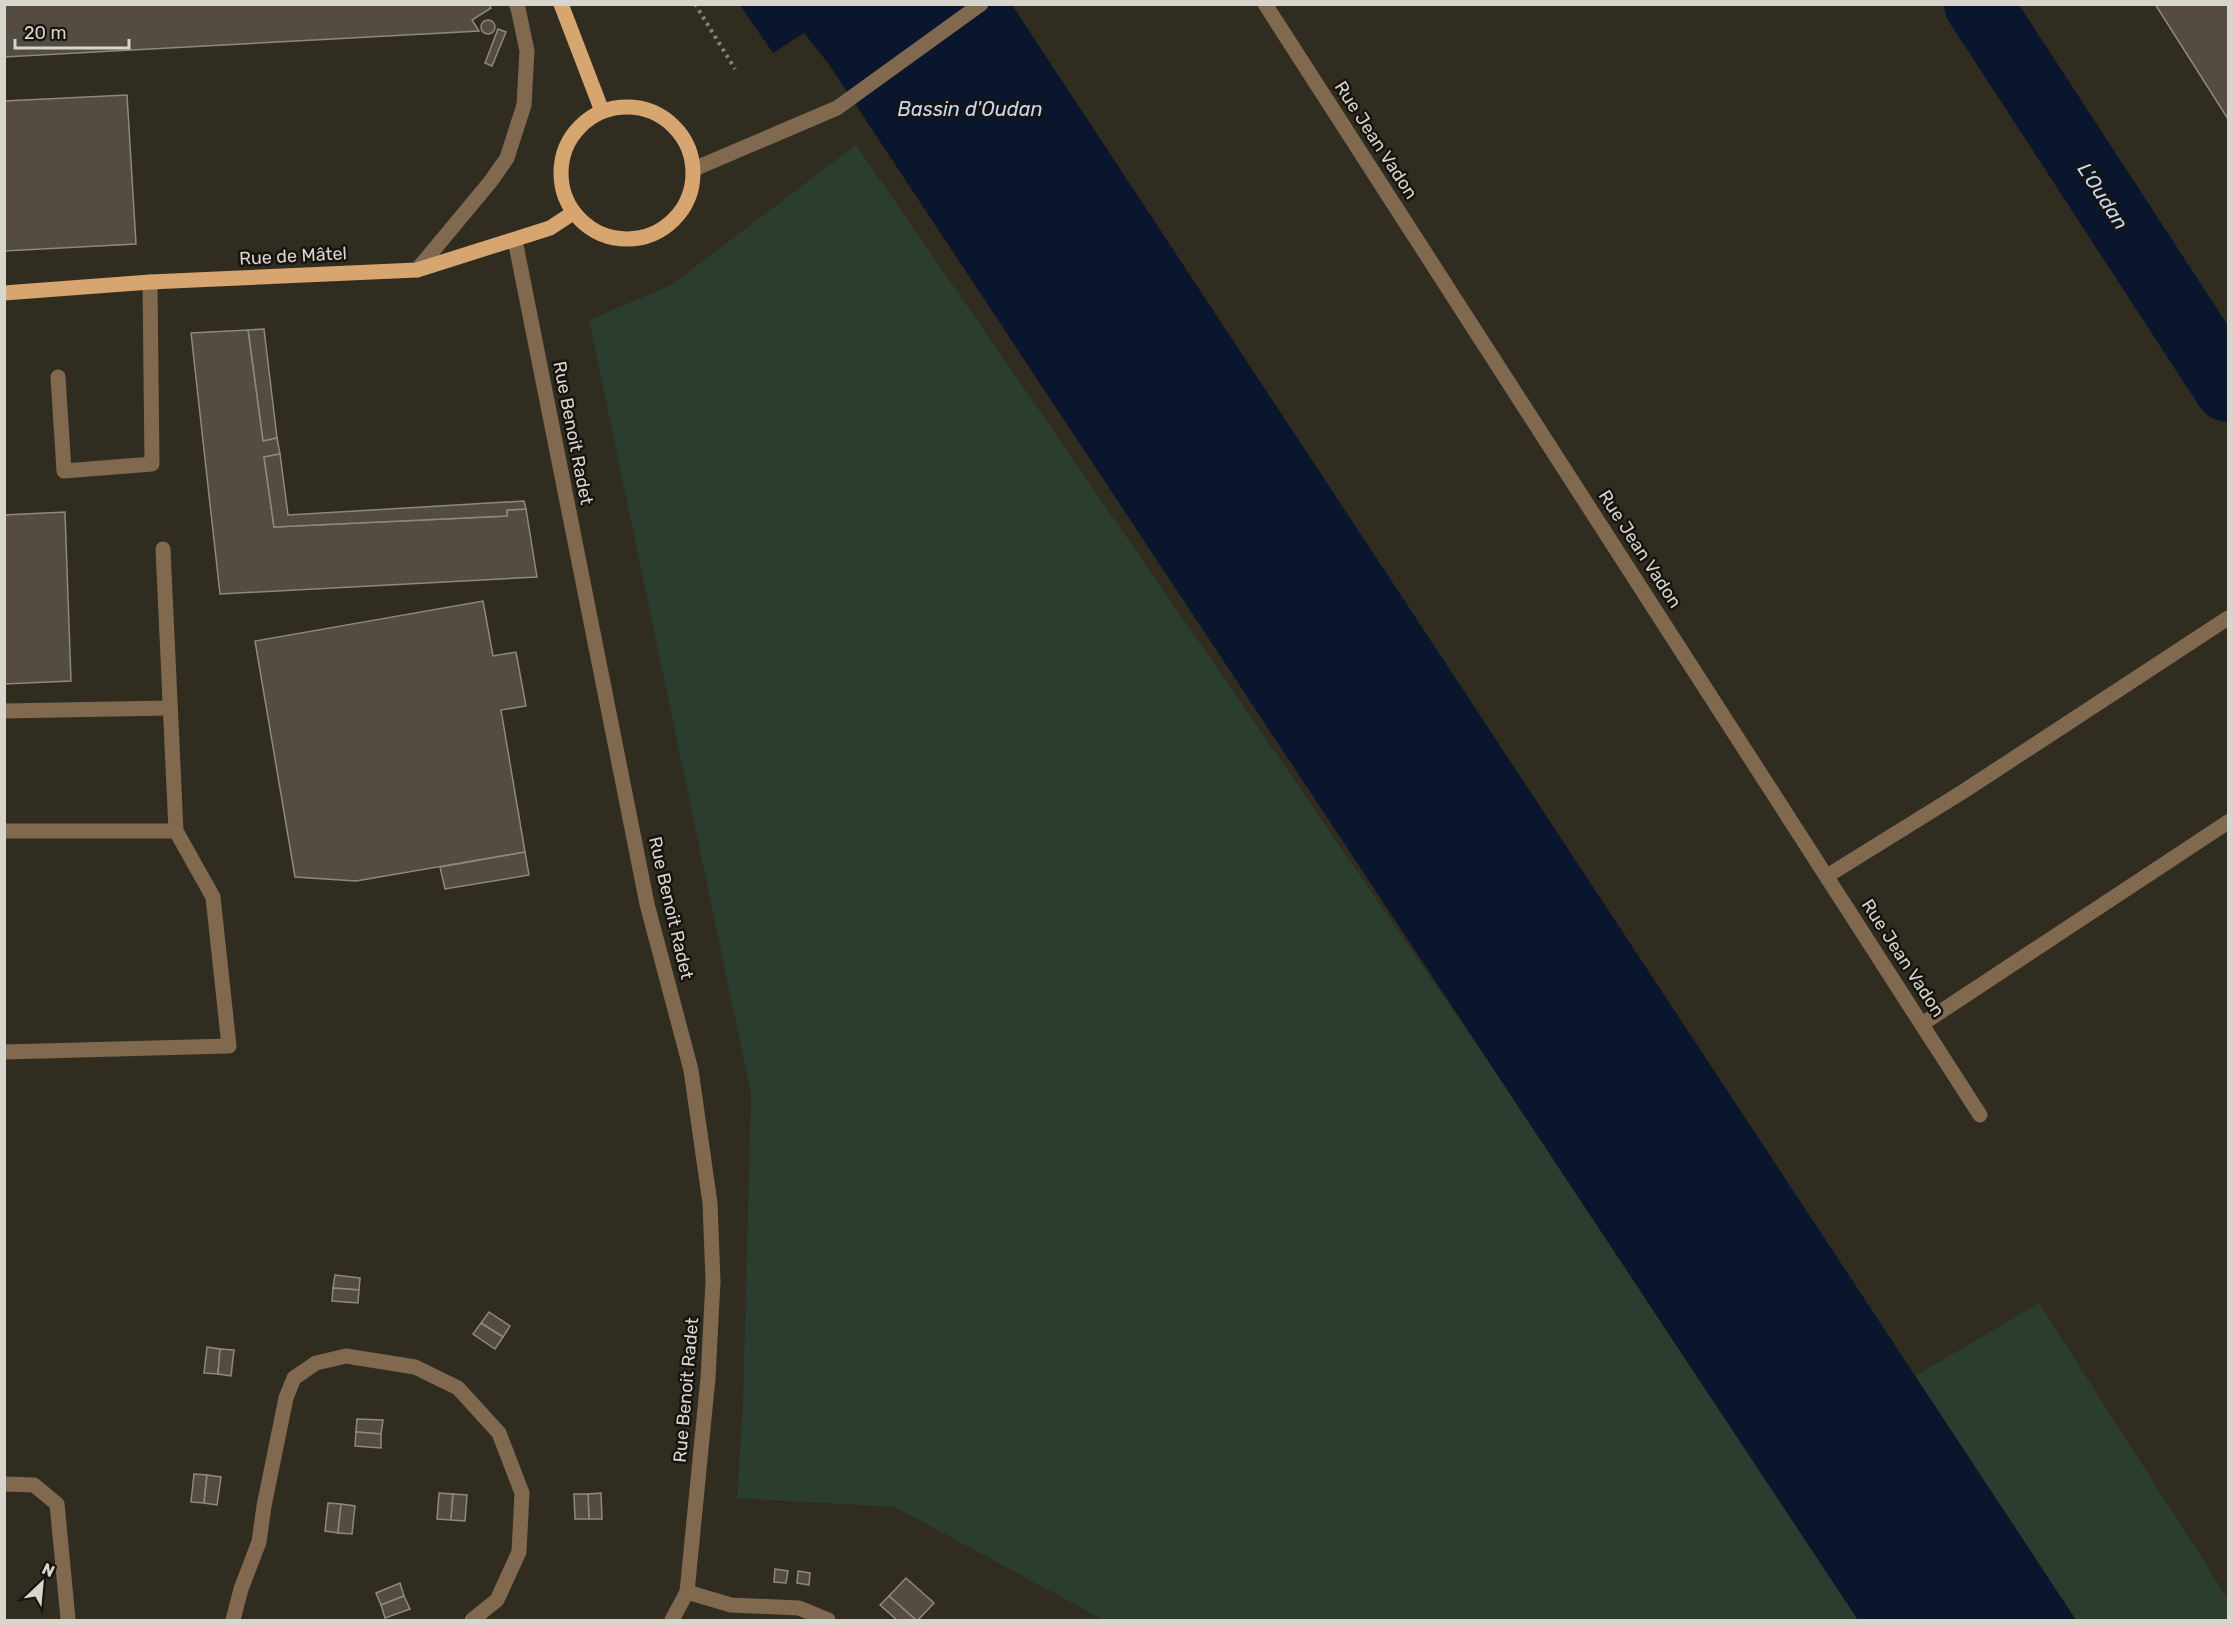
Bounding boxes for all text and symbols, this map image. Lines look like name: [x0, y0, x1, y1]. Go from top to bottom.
scale bar: [15, 12, 129, 50]
text: 20 m: [24, 22, 66, 44]
street label: Rue Jean Vadon: [1330, 77, 1422, 203]
water label: Bassin d'Oudan: [897, 97, 1043, 121]
water label: L'Oudan: [2073, 158, 2133, 234]
street label: Rue de Mâtel: [239, 242, 347, 270]
street label: Rue Benoit Radet: [548, 359, 598, 507]
street label: Rue Jean Vadon: [1594, 486, 1686, 612]
street label: Rue Benoit Radet: [644, 835, 698, 981]
street label: Rue Jean Vadon: [1857, 895, 1949, 1021]
street label: Rue Benoit Radet: [669, 1316, 703, 1464]
north arrow: [12, 1553, 72, 1613]
text: N: [39, 1559, 58, 1581]

